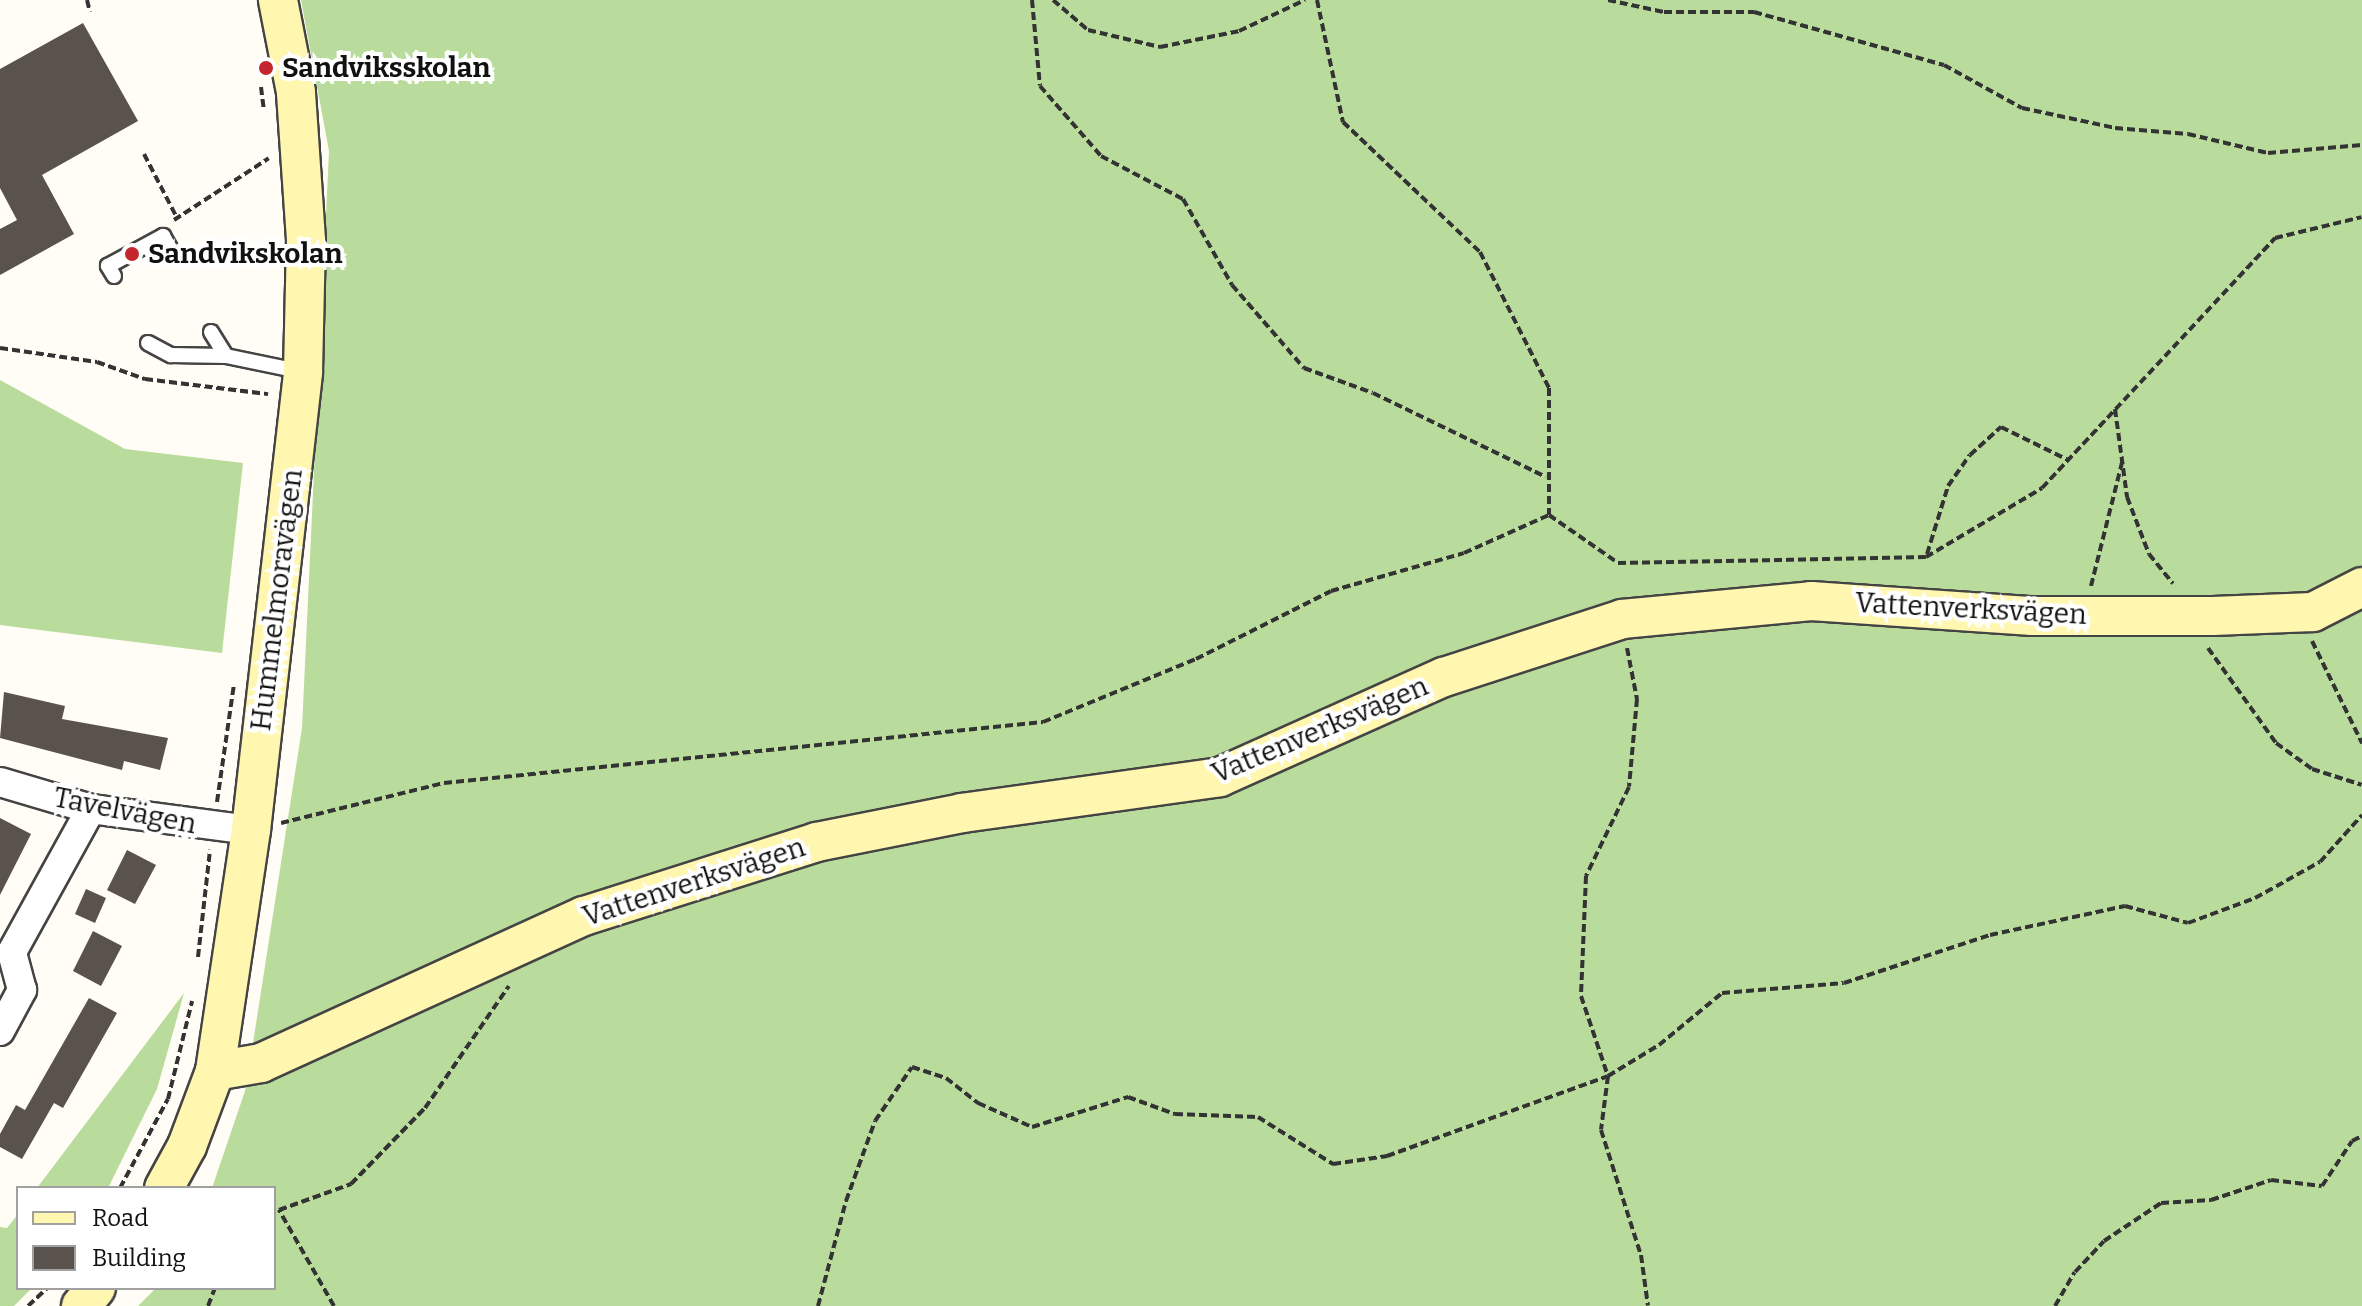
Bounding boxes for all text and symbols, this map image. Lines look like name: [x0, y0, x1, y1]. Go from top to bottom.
place label: Sandviksskolan: [282, 51, 490, 85]
marker: Sandviksskolan: [257, 59, 275, 77]
place label: Sandvikskolan: [148, 237, 343, 271]
marker: Sandvikskolan: [123, 245, 141, 263]
street label: Hummelmoravägen: [244, 467, 310, 733]
street label: Vattenverksvägen: [1854, 586, 2088, 632]
street label: Vattenverksvägen: [1207, 669, 1433, 791]
street label: Tavelvägen: [51, 781, 199, 841]
street label: Vattenverksvägen: [579, 830, 809, 934]
legend: [16, 1186, 276, 1290]
text: Road: [92, 1204, 148, 1232]
text: Building: [92, 1244, 186, 1272]

